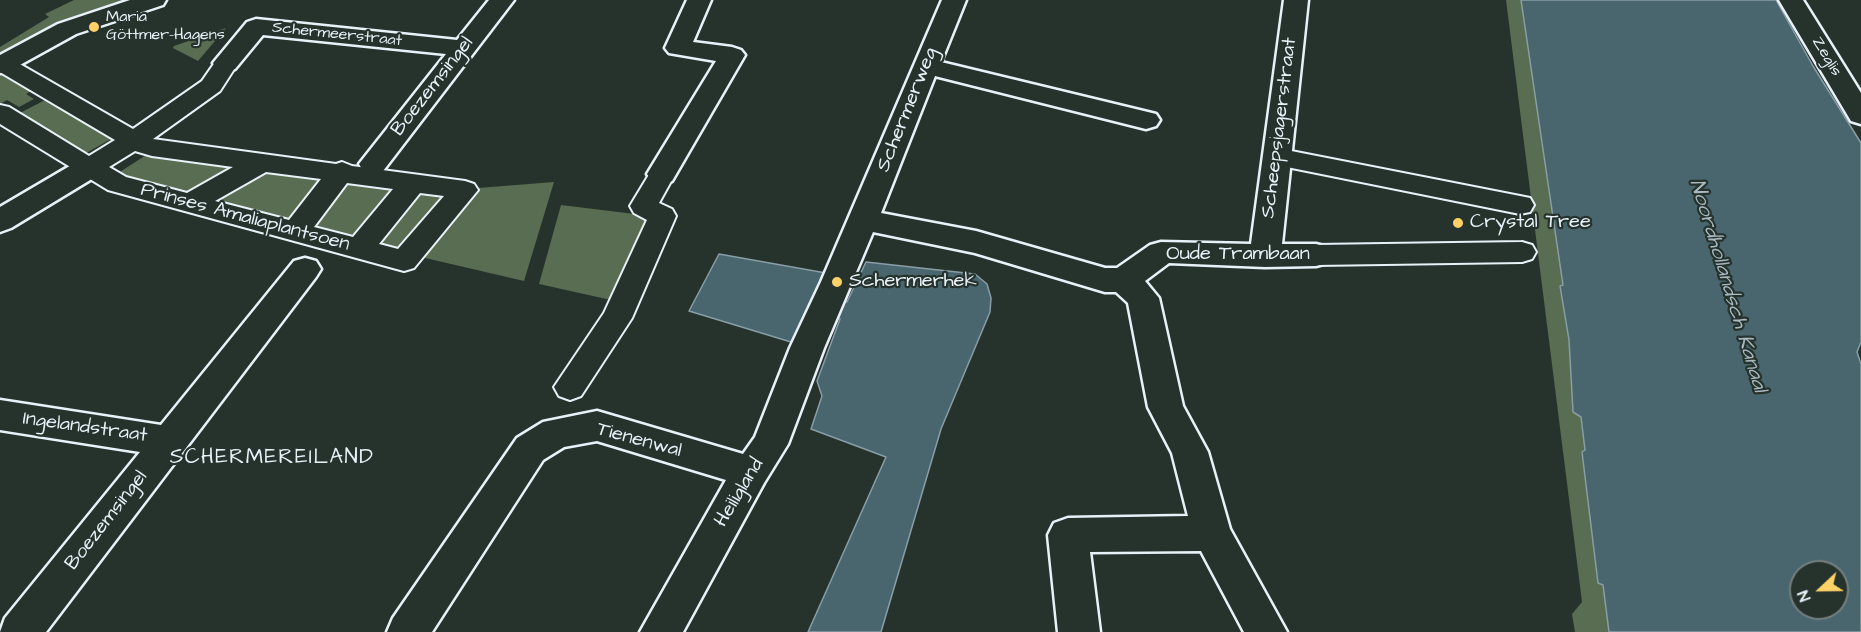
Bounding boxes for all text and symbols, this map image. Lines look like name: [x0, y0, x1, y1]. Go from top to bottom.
place label: Maria Göttmer-Hagens: [106, 8, 225, 46]
street label: Schermeerstraat: [271, 19, 403, 51]
marker: Maria Göttmer-Hagens: [87, 20, 101, 34]
street label: Boezemsingel: [387, 32, 479, 142]
street label: Zeglis: [1807, 34, 1845, 80]
street label: Scheepsjagerstraat: [1257, 36, 1303, 220]
street label: Schermerweg: [872, 44, 944, 176]
water label: Noordhollandsch Kanaal: [1683, 177, 1771, 395]
street label: Prinses Amaliaplantsoen: [138, 179, 352, 257]
place label: Crystal Tree: [1470, 211, 1591, 235]
marker: Crystal Tree: [1451, 216, 1465, 230]
street label: Oude Trambaan: [1166, 243, 1310, 267]
place label: Schermerhek: [849, 270, 977, 294]
marker: Schermerhek: [830, 275, 844, 289]
street label: Ingelandstraat: [21, 407, 149, 449]
street label: Tienenwal: [594, 418, 684, 464]
district label: SCHERMEREILAND: [170, 446, 374, 472]
street label: Heiligland: [710, 454, 770, 532]
street label: Boezemsingel: [61, 466, 153, 576]
north arrow: [1789, 560, 1849, 620]
text: N: [1792, 587, 1816, 605]

